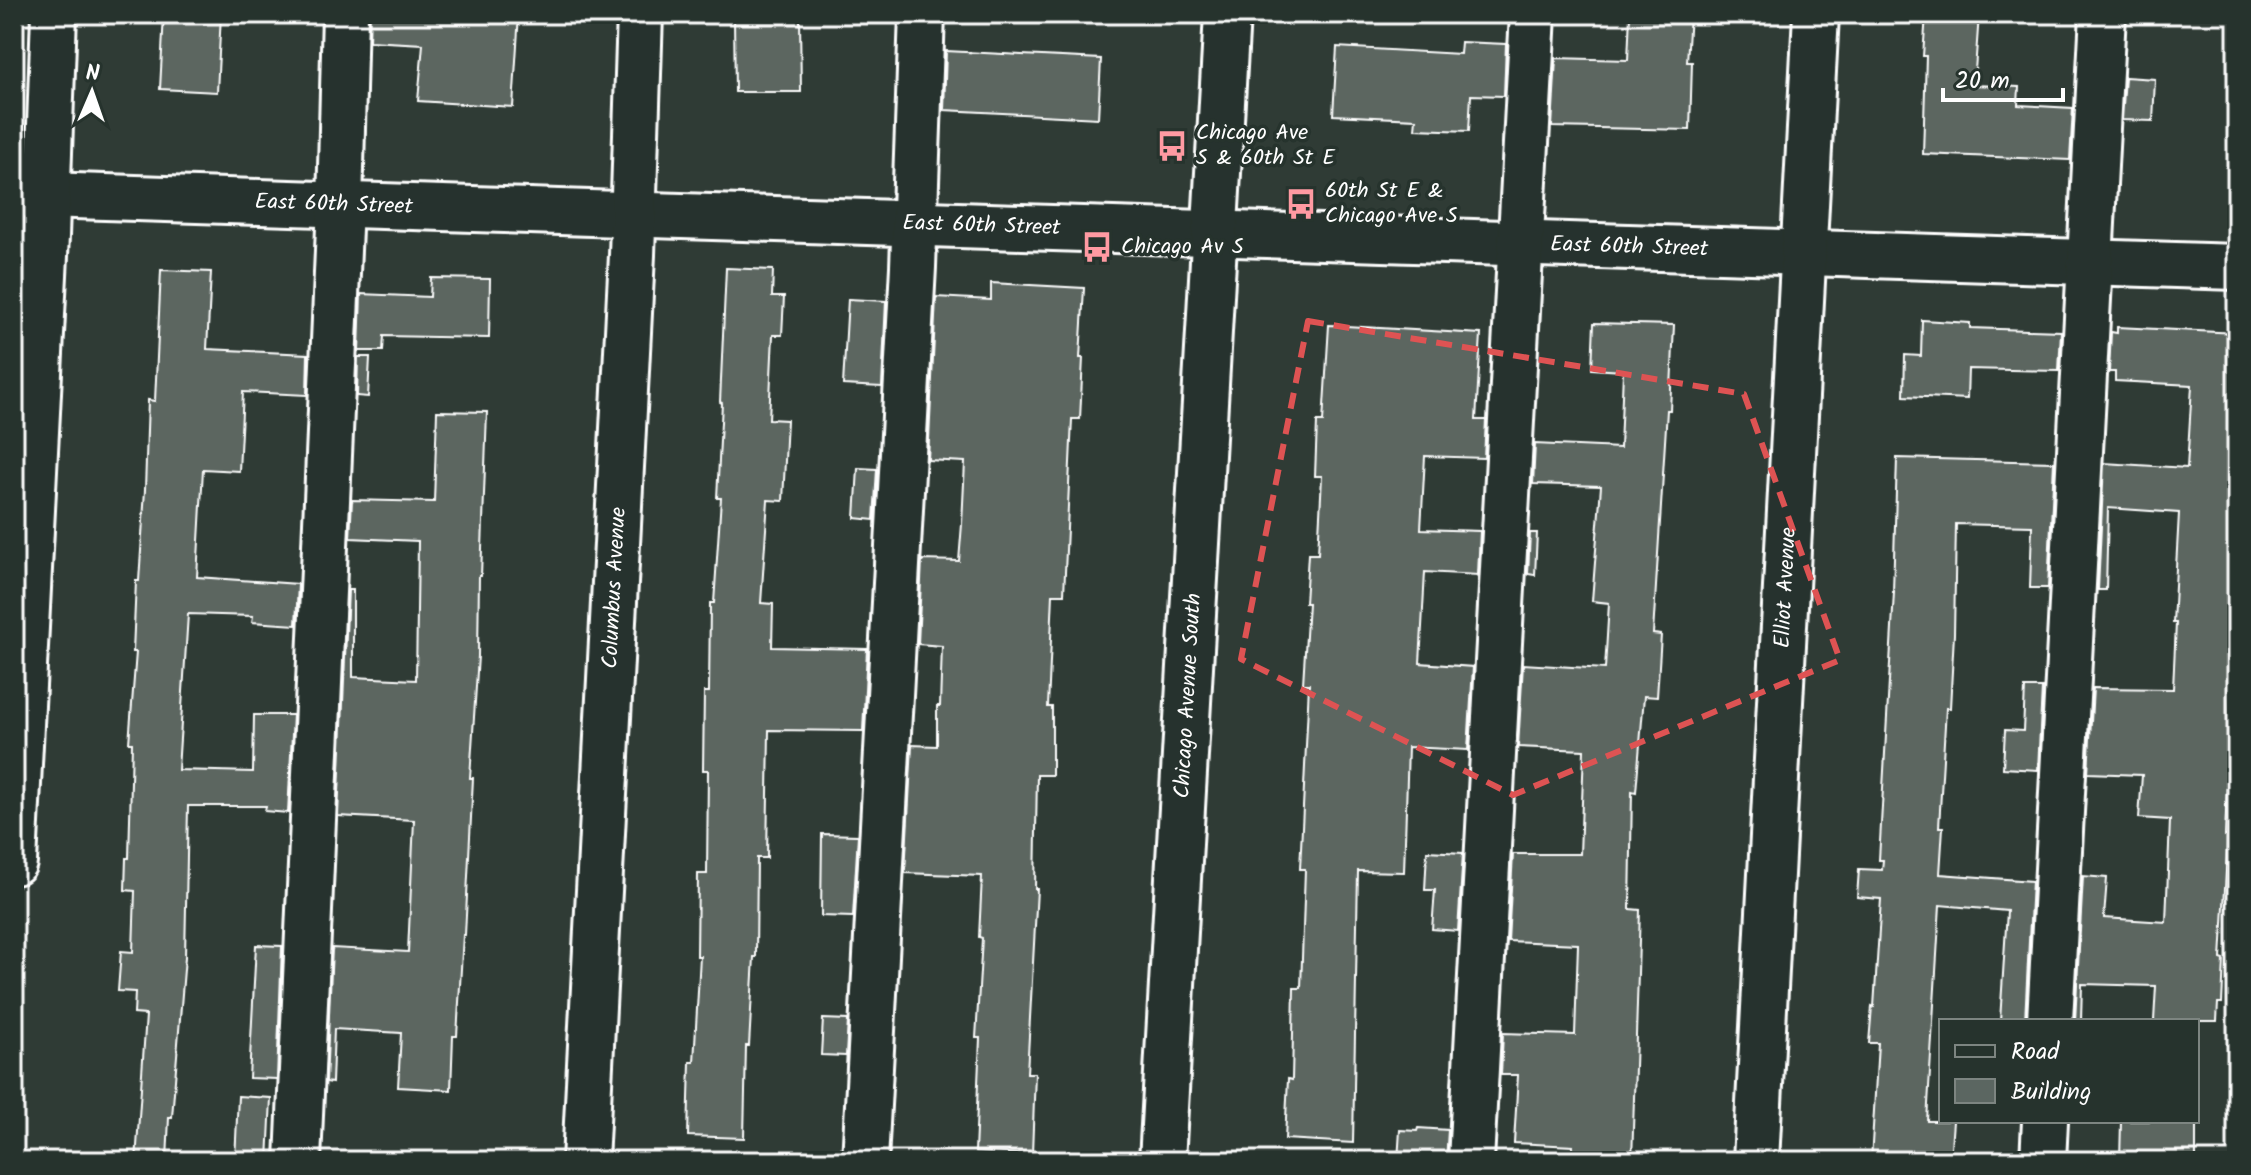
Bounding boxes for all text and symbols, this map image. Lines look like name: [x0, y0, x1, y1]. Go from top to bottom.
north arrow: [52, 52, 132, 132]
scale bar: [1943, 52, 2063, 102]
text: N: [85, 57, 100, 92]
text: 20 m: [1955, 62, 2010, 101]
place label: Chicago Ave S & 60th St E: [1196, 116, 1336, 176]
bus stop icon: Chicago Ave S & 60th St E: [1155, 129, 1189, 163]
place label: 60th St E & Chicago Ave S: [1325, 174, 1458, 234]
street label: East 60th Street: [254, 184, 414, 225]
bus stop icon: 60th St E & Chicago Ave S: [1284, 187, 1318, 221]
street label: East 60th Street: [902, 206, 1062, 246]
street label: East 60th Street: [1550, 227, 1709, 267]
bus stop icon: Chicago Av S: [1080, 230, 1114, 264]
place label: Chicago Av S: [1121, 230, 1244, 265]
street label: Columbus Avenue: [593, 506, 636, 669]
street label: Elliot Avenue: [1765, 526, 1807, 649]
street label: Chicago Avenue South: [1165, 592, 1212, 799]
legend: [1939, 1019, 2199, 1123]
text: Road: [2011, 1033, 2060, 1072]
text: Building: [2011, 1073, 2091, 1112]

